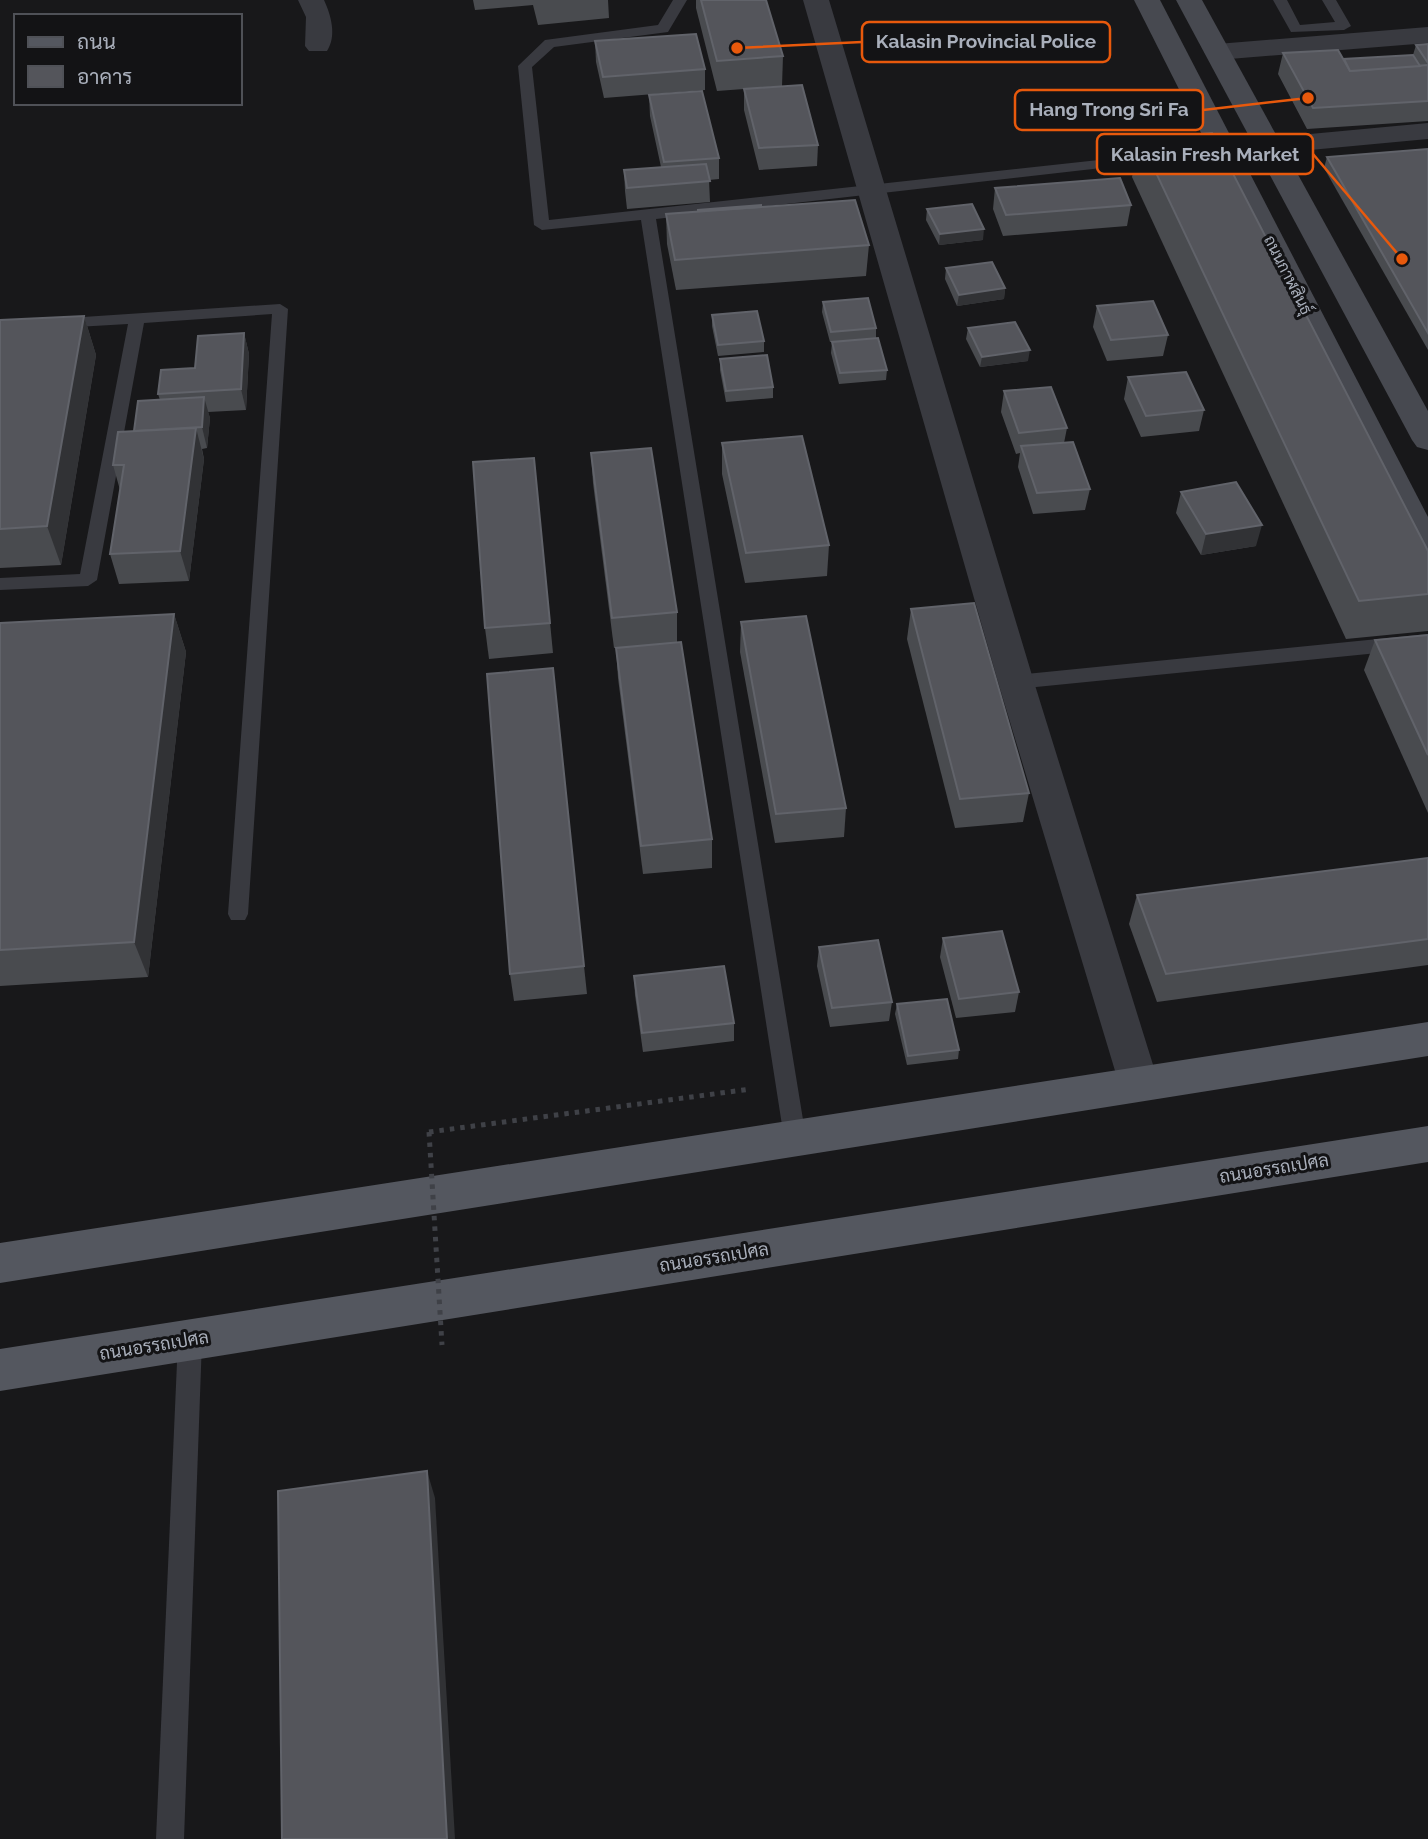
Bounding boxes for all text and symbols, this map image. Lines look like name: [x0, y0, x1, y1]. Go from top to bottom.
legend: [14, 14, 242, 105]
callout: Kalasin Provincial Police: [862, 22, 1110, 62]
text: ถนน: [77, 29, 116, 54]
text: Kalasin Provincial Police: [876, 30, 1096, 52]
text: อาคาร: [77, 64, 133, 89]
callout: Hang Trong Sri Fa: [1015, 90, 1203, 130]
text: Hang Trong Sri Fa: [1029, 98, 1189, 120]
callout: Kalasin Fresh Market: [1097, 134, 1313, 174]
text: Kalasin Fresh Market: [1111, 143, 1300, 165]
street label: ถนนกาฬสินธุ์: [1258, 231, 1319, 319]
street label: ถนนอรรถเปศล: [1218, 1149, 1330, 1187]
street label: ถนนอรรถเปศล: [658, 1238, 770, 1276]
street label: ถนนอรรถเปศล: [98, 1326, 210, 1364]

